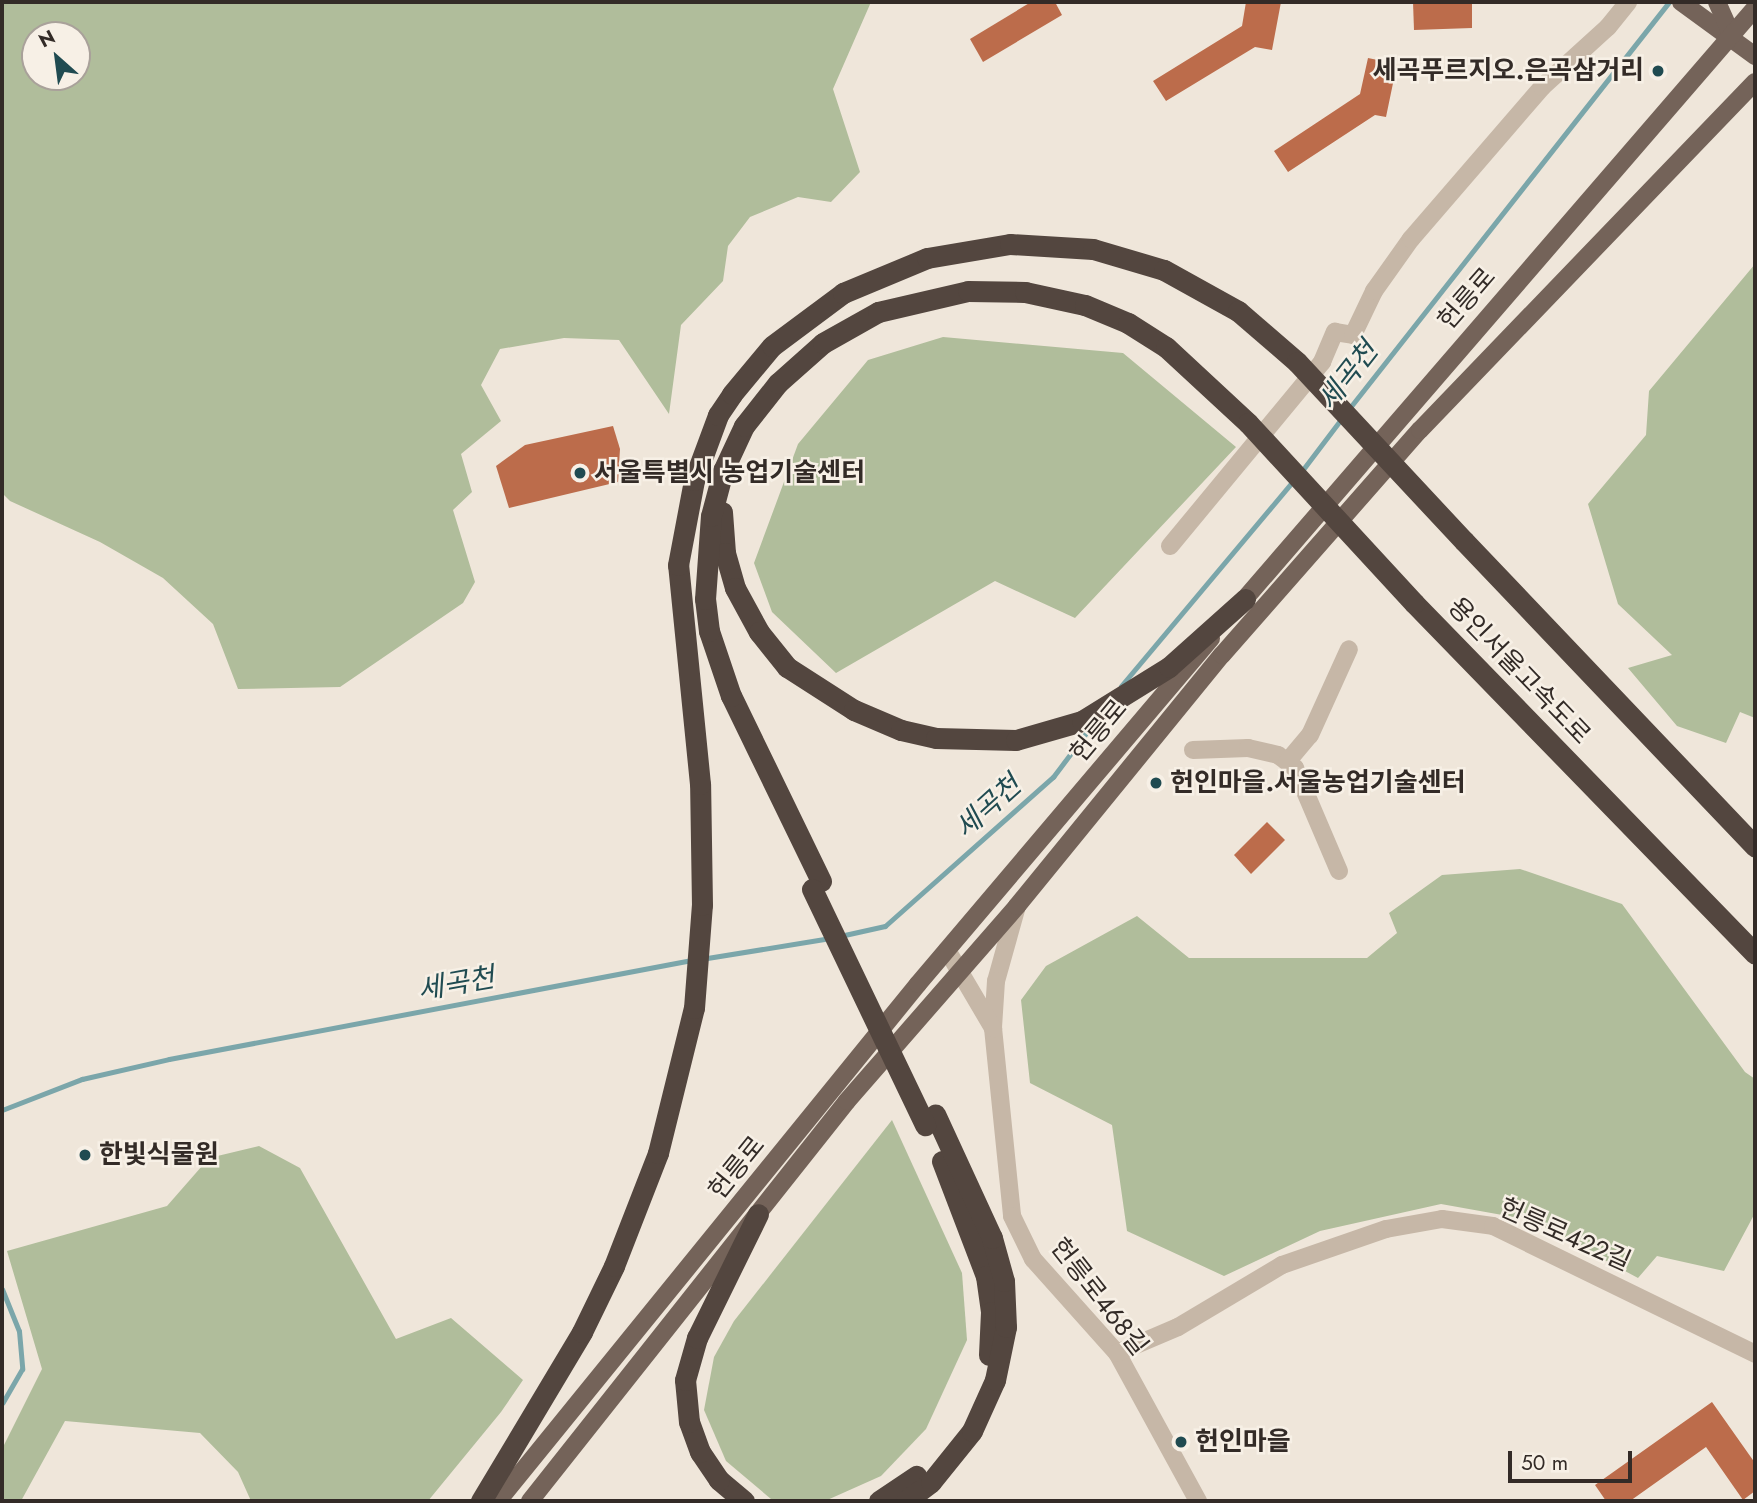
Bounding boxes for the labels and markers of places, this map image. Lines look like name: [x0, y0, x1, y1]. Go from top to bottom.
place label: 세곡푸르지오.은곡삼거리: [1373, 55, 1644, 87]
marker: 세곡푸르지오.은곡삼거리: [1650, 63, 1666, 79]
place label: 서울특별시 농업기술센터: [594, 457, 865, 489]
marker: 서울특별시 농업기술센터: [572, 465, 588, 481]
place label: 헌인마을.서울농업기술센터: [1170, 767, 1465, 799]
marker: 헌인마을.서울농업기술센터: [1148, 775, 1164, 791]
place label: 한빛식물원: [99, 1139, 219, 1171]
marker: 한빛식물원: [77, 1147, 93, 1163]
place label: 헌인마을: [1195, 1426, 1291, 1458]
marker: 헌인마을: [1173, 1434, 1189, 1450]

